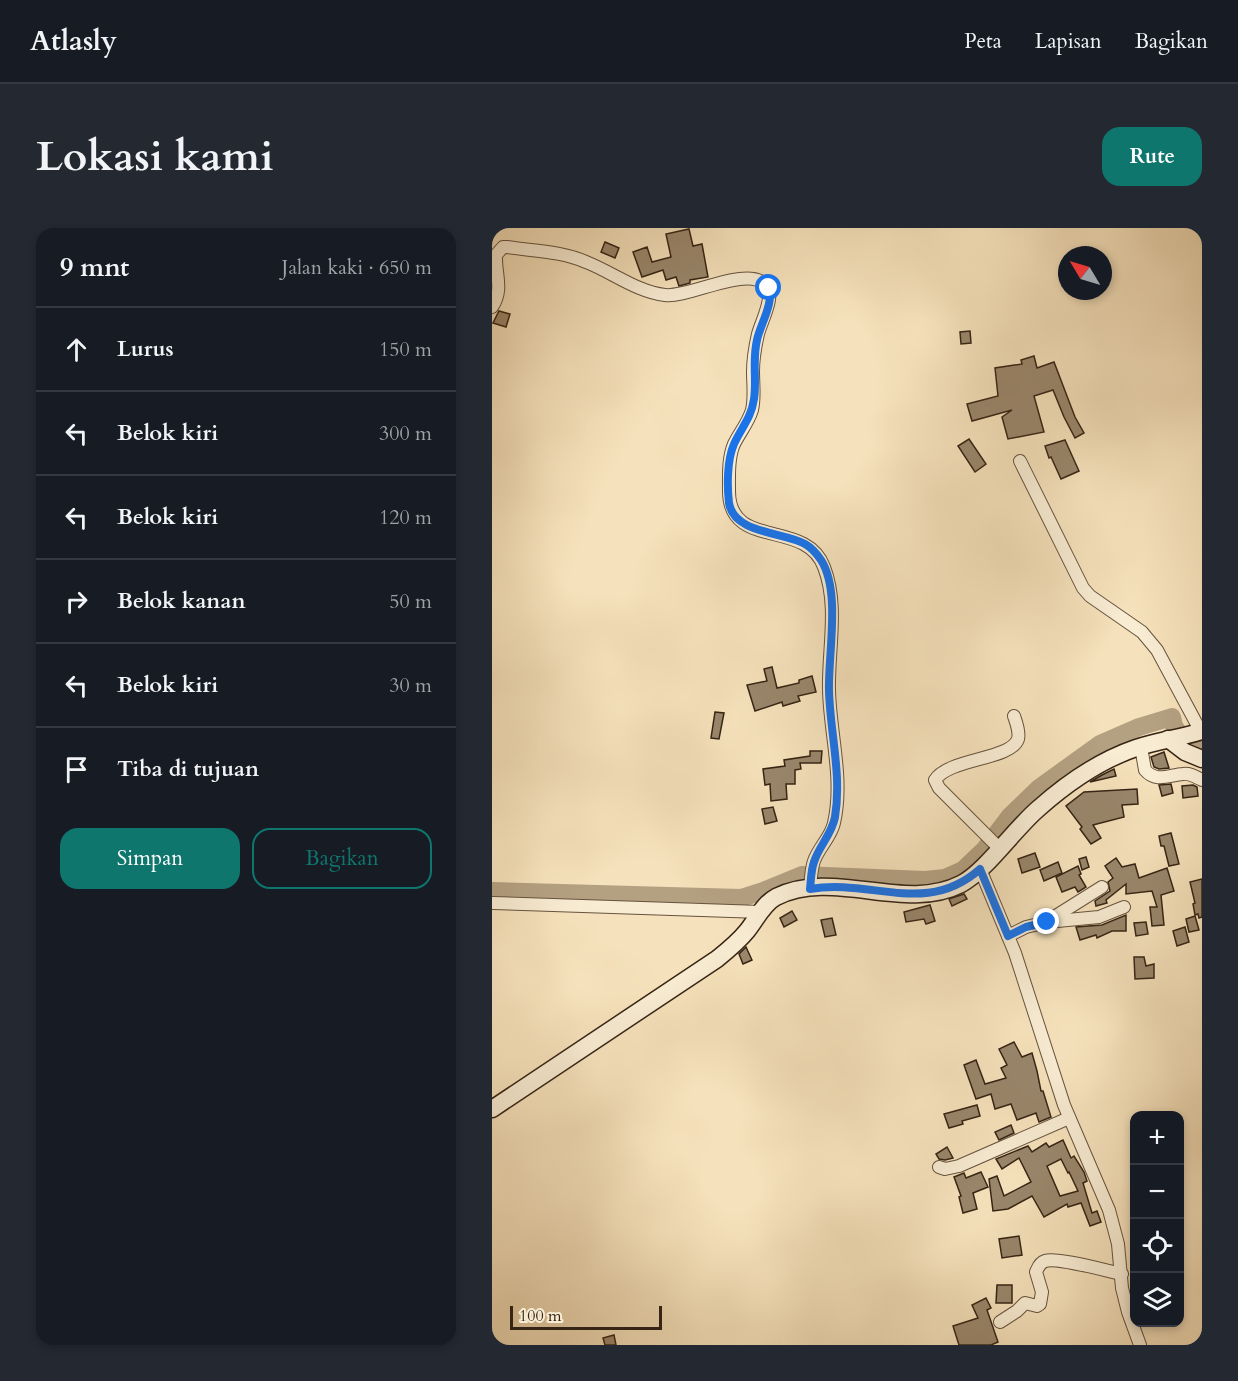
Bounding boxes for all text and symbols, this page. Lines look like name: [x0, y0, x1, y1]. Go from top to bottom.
text: Atlasly: [30, 22, 117, 60]
text: Peta: [964, 27, 1002, 56]
text: Lapisan: [1035, 27, 1102, 56]
text: Bagikan: [1135, 27, 1208, 56]
button: Rute: [1102, 127, 1202, 186]
text: Lokasi kami: [36, 128, 274, 185]
north arrow: [1058, 246, 1112, 300]
text: 9 mnt: [60, 250, 129, 285]
text: Jalan kaki · 650 m: [282, 254, 432, 281]
route start: [755, 274, 781, 300]
icon: ahead: [60, 333, 93, 366]
text: Lurus: [117, 334, 174, 364]
text: 150 m: [379, 336, 432, 363]
icon: left: [60, 417, 93, 450]
text: Belok kiri: [117, 418, 218, 448]
text: 300 m: [379, 420, 432, 447]
icon: left: [60, 501, 93, 534]
text: Belok kiri: [117, 502, 218, 532]
text: 120 m: [379, 504, 432, 531]
icon: right: [60, 585, 93, 618]
text: Belok kanan: [117, 586, 246, 616]
text: 50 m: [389, 588, 432, 615]
icon: left: [60, 669, 93, 702]
text: Belok kiri: [117, 670, 218, 700]
text: 30 m: [389, 672, 432, 699]
icon: arrive: [60, 753, 93, 786]
text: Tiba di tujuan: [117, 754, 259, 784]
button: Simpan: [60, 828, 240, 889]
button: Bagikan: [252, 828, 432, 889]
route end: [1033, 908, 1059, 934]
map controls: [1130, 1111, 1184, 1327]
button: +: [1130, 1111, 1184, 1165]
button: −: [1130, 1165, 1184, 1219]
button: locate: [1130, 1219, 1184, 1273]
button: layers: [1130, 1273, 1184, 1327]
scale bar: [510, 1303, 662, 1330]
text: 100 m: [519, 1305, 561, 1327]

